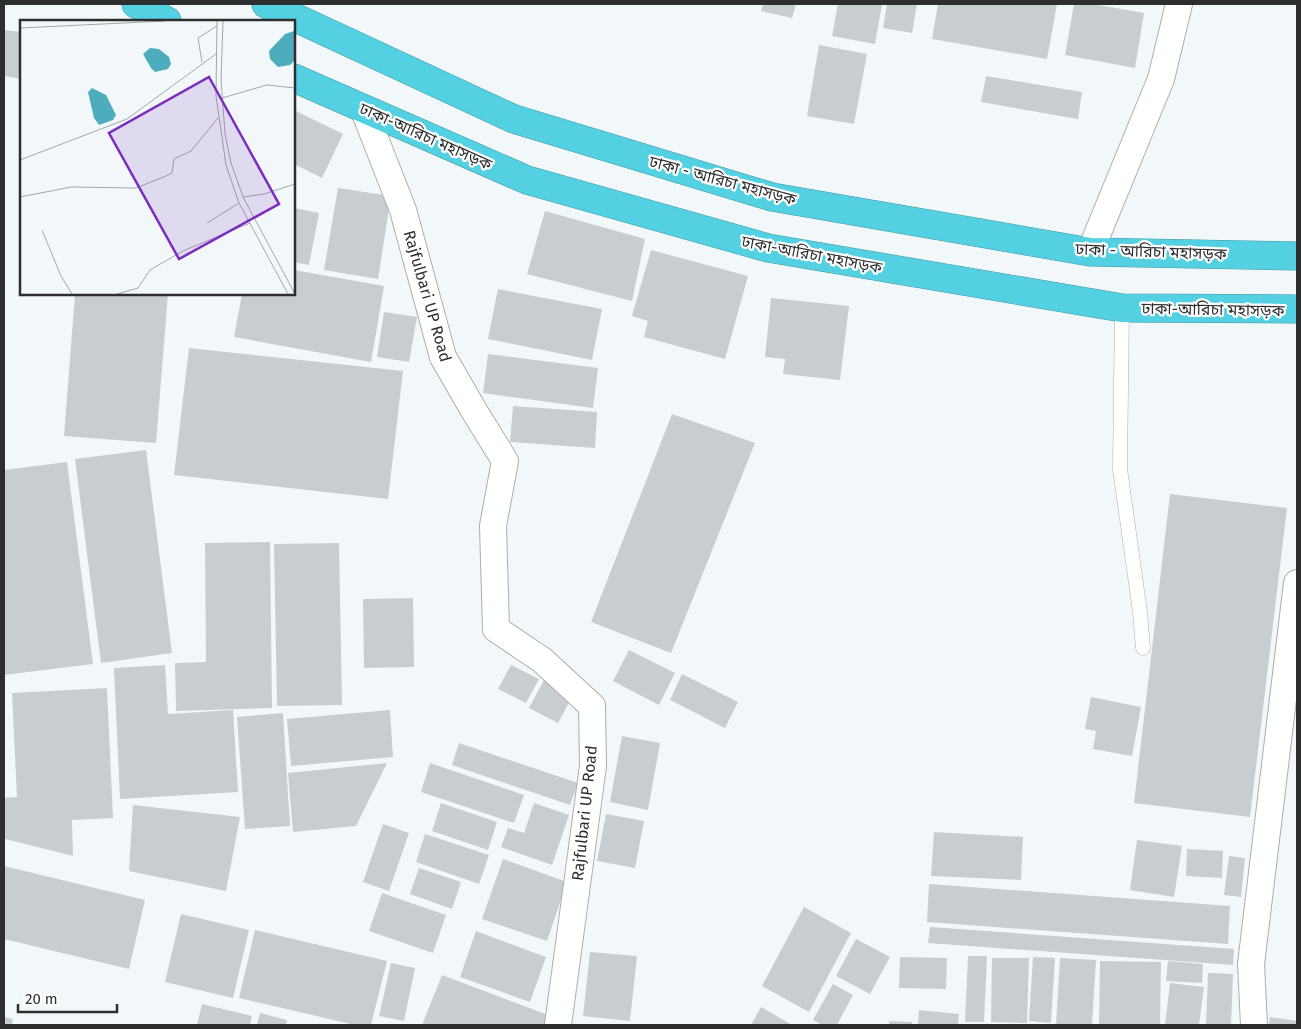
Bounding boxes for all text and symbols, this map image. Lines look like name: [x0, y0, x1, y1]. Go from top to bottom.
inset map: [20, 20, 295, 295]
street label: ঢাকা-আরিচা মহাসড়ক: [356, 98, 496, 175]
street label: ঢাকা - আরিচা মহাসড়ক: [646, 151, 799, 210]
street label: Rajfulbari UP Road: [400, 228, 455, 364]
street label: ঢাকা-আরিচা মহাসড়ক: [739, 231, 885, 278]
street label: ঢাকা - আরিচা মহাসড়ক: [1074, 239, 1228, 264]
street label: ঢাকা-আরিচা মহাসড়ক: [1140, 299, 1286, 320]
street label: Rajfulbari UP Road: [568, 744, 601, 882]
scale bar: [18, 982, 116, 1014]
text: 20 m: [25, 990, 58, 1008]

